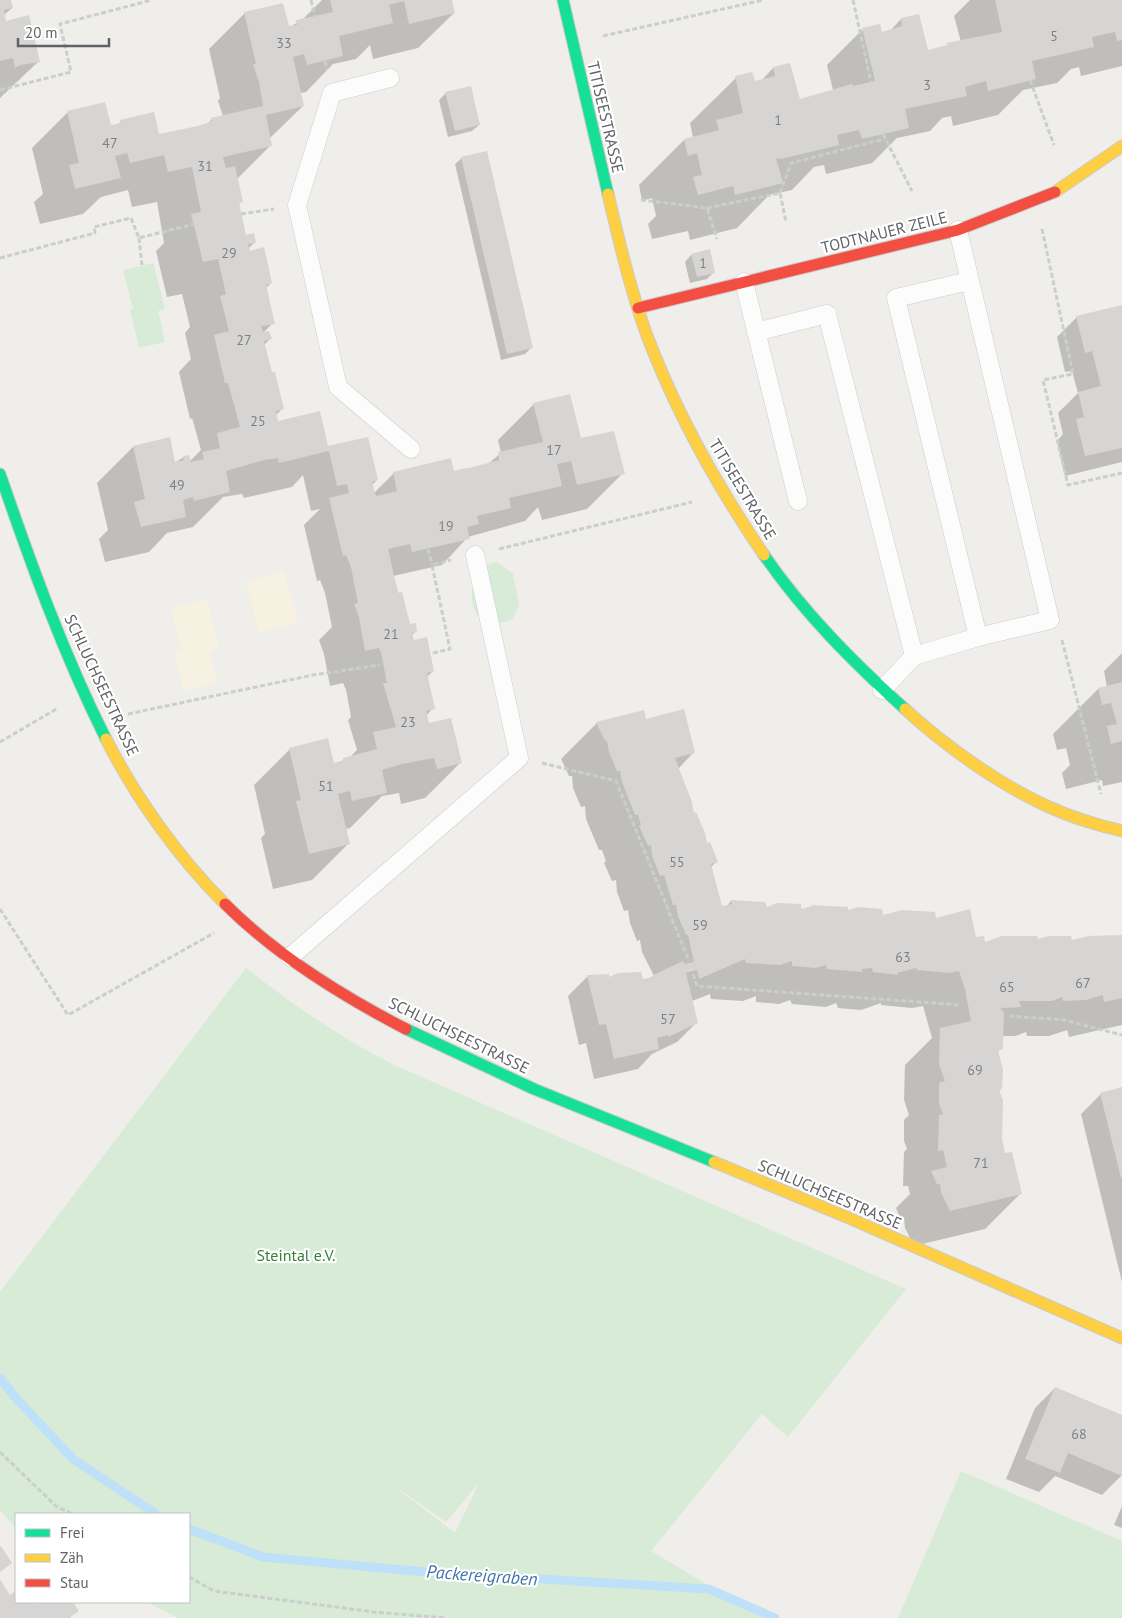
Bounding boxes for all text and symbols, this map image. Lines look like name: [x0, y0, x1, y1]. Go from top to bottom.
scale bar: [18, 15, 109, 47]
text: 20 m: [25, 23, 58, 42]
house number: 5: [1050, 27, 1058, 45]
house number: 33: [276, 34, 292, 52]
street label: TITISEESTRASSE: [583, 59, 629, 175]
house number: 3: [923, 76, 931, 94]
house number: 1: [774, 111, 782, 129]
house number: 47: [102, 134, 118, 152]
house number: 31: [197, 157, 213, 175]
street label: TODTNAUER ZEILE: [819, 207, 949, 257]
house number: 29: [221, 244, 237, 262]
house number: 1: [699, 254, 707, 272]
house number: 27: [236, 331, 252, 349]
house number: 25: [250, 412, 266, 430]
street label: TITISEESTRASSE: [705, 435, 781, 543]
house number: 17: [546, 441, 562, 459]
house number: 49: [169, 476, 185, 494]
house number: 19: [438, 517, 454, 535]
street label: SCHLUCHSEESTRASSE: [60, 611, 144, 759]
house number: 21: [383, 625, 399, 643]
house number: 23: [400, 713, 416, 731]
house number: 51: [318, 777, 334, 795]
house number: 55: [669, 853, 685, 871]
house number: 59: [692, 916, 708, 934]
house number: 63: [895, 948, 911, 966]
house number: 67: [1075, 974, 1091, 992]
house number: 65: [999, 978, 1015, 996]
street label: SCHLUCHSEESTRASSE: [385, 992, 533, 1078]
house number: 57: [660, 1010, 676, 1028]
house number: 69: [967, 1061, 983, 1079]
house number: 71: [973, 1154, 989, 1172]
street label: SCHLUCHSEESTRASSE: [755, 1155, 905, 1233]
park label: Steintal e.V.: [257, 1245, 335, 1265]
house number: 68: [1071, 1425, 1087, 1443]
legend: [15, 1513, 190, 1603]
text: Frei: [60, 1523, 85, 1542]
text: Zäh: [60, 1548, 84, 1567]
water label: Packereigraben: [426, 1560, 538, 1590]
text: Stau: [60, 1573, 89, 1592]

